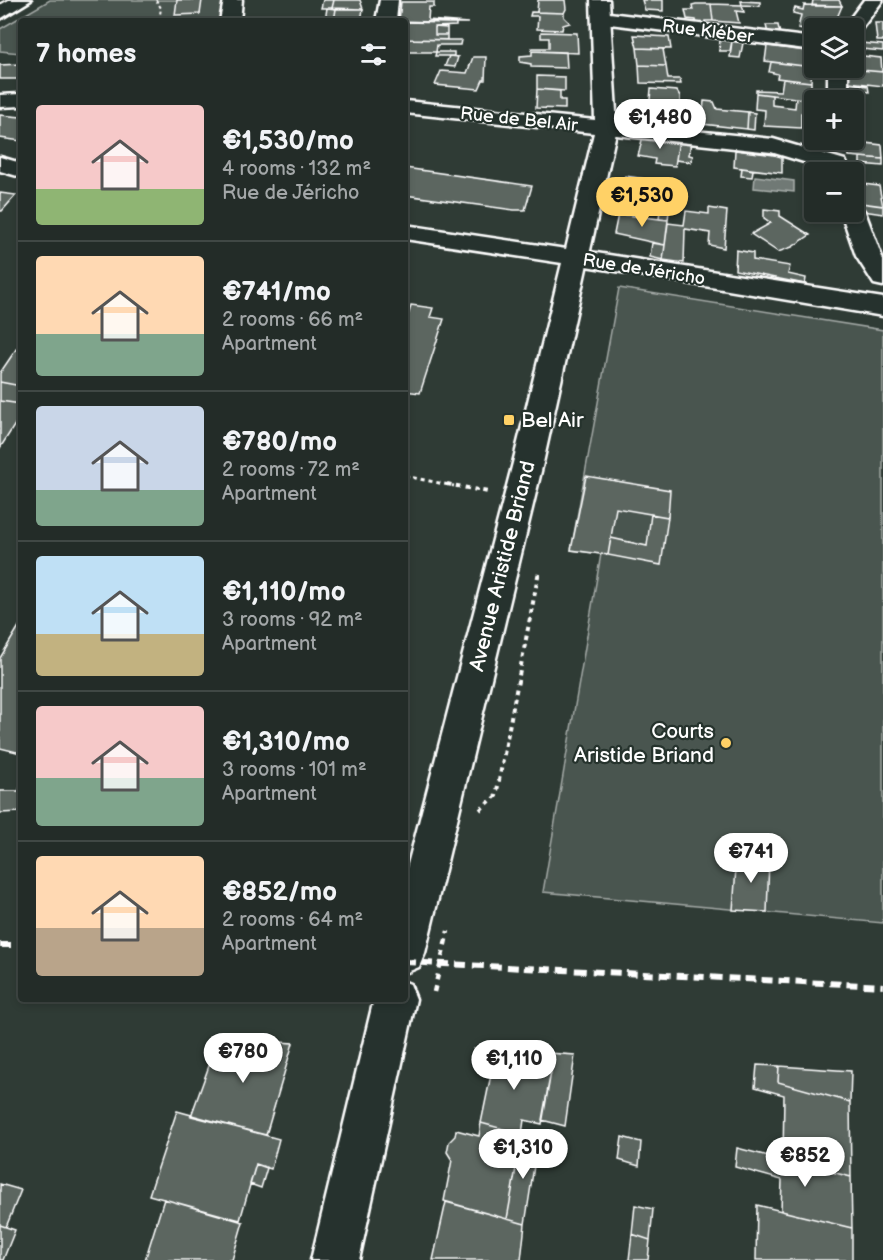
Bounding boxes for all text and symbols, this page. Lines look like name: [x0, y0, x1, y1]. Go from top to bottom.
street label: Rue Kléber: [661, 15, 755, 48]
map controls: [804, 18, 864, 222]
button: layers: [804, 18, 864, 78]
icon: filters: [357, 38, 390, 71]
text: 7 homes: [36, 39, 136, 70]
button: +: [804, 90, 864, 150]
pin: €1,480: [611, 99, 709, 150]
street label: Rue de Bel Air: [459, 103, 579, 136]
text: €1,480: [628, 106, 692, 130]
text: €1,530/mo: [222, 126, 354, 157]
icon: home: [84, 129, 156, 201]
text: 4 rooms · 132 m²: [222, 157, 371, 181]
button: −: [804, 162, 864, 222]
pin: €1,530: [593, 177, 691, 228]
text: Rue de Jéricho: [222, 181, 359, 205]
text: €1,530: [610, 184, 674, 208]
street label: Rue de Jéricho: [581, 249, 707, 290]
text: €741/mo: [222, 277, 331, 308]
icon: home: [84, 280, 156, 352]
text: 2 rooms · 66 m²: [222, 308, 363, 332]
text: Apartment: [222, 332, 317, 356]
place label: Bel Air: [521, 408, 584, 433]
marker: Bel Air: [502, 413, 516, 427]
text: €780/mo: [222, 427, 337, 458]
icon: home: [84, 430, 156, 502]
text: 2 rooms · 72 m²: [222, 458, 360, 482]
street label: Avenue Aristide Briand: [464, 458, 541, 674]
text: Apartment: [222, 482, 317, 506]
text: €1,110/mo: [222, 577, 346, 608]
icon: home: [84, 580, 156, 652]
text: 3 rooms · 92 m²: [222, 608, 363, 632]
text: Apartment: [222, 632, 317, 656]
place label: Courts Aristide Briand: [574, 719, 714, 768]
text: €1,310/mo: [222, 727, 350, 758]
icon: home: [84, 730, 156, 802]
marker: Courts Aristide Briand: [719, 736, 733, 750]
text: 3 rooms · 101 m²: [222, 758, 367, 782]
text: Apartment: [222, 782, 317, 806]
pin: €741: [715, 833, 787, 884]
text: €741: [728, 840, 774, 864]
text: €852/mo: [222, 877, 337, 908]
icon: home: [84, 880, 156, 952]
text: 2 rooms · 64 m²: [222, 908, 363, 932]
text: Apartment: [222, 932, 317, 956]
pin: €780: [207, 1033, 279, 1084]
text: €780: [218, 1040, 268, 1064]
pin: €1,110: [465, 1040, 563, 1091]
text: €1,110: [485, 1047, 543, 1071]
pin: €1,310: [474, 1129, 572, 1180]
text: €1,310: [493, 1136, 553, 1160]
pin: €852: [769, 1137, 841, 1188]
text: €852: [780, 1144, 830, 1168]

